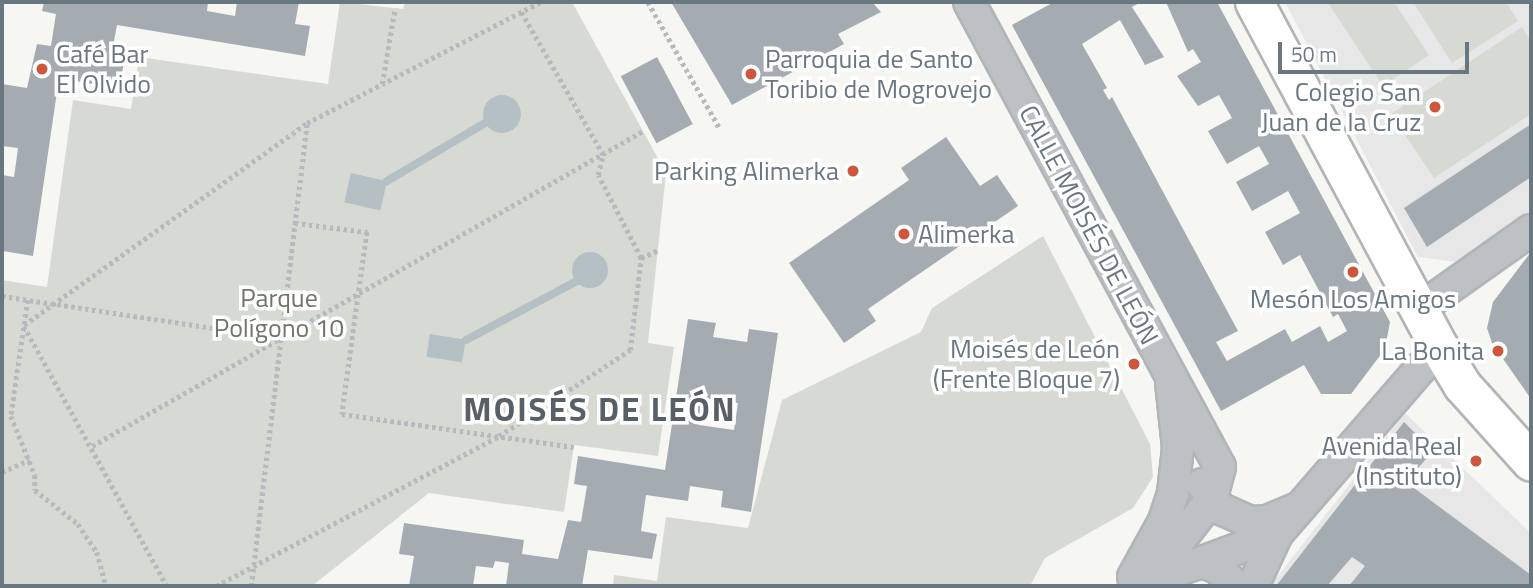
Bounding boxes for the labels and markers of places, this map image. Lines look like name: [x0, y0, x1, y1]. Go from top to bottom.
place label: Café Bar El Olvido: [56, 38, 151, 100]
place label: Parroquia de Santo Toribio de Mogrovejo: [765, 43, 992, 104]
marker: Café Bar El Olvido: [34, 61, 50, 77]
marker: Parroquia de Santo Toribio de Mogrovejo: [743, 66, 759, 82]
place label: Colegio San Juan de la Cruz: [1261, 76, 1421, 138]
marker: Colegio San Juan de la Cruz: [1427, 99, 1443, 115]
place label: Parking Alimerka: [654, 155, 839, 187]
marker: Parking Alimerka: [845, 163, 861, 179]
place label: Alimerka: [918, 218, 1014, 250]
marker: Alimerka: [896, 226, 912, 242]
marker: Mesón Los Amigos: [1345, 264, 1361, 280]
place label: Mesón Los Amigos: [1250, 283, 1456, 315]
place label: Moisés de León (Frente Bloque 7): [933, 333, 1120, 394]
place label: La Bonita: [1381, 335, 1484, 367]
marker: La Bonita: [1490, 343, 1506, 359]
marker: Moisés de León (Frente Bloque 7): [1126, 356, 1142, 372]
place label: Avenida Real (Instituto): [1321, 430, 1462, 492]
marker: Avenida Real (Instituto): [1468, 453, 1484, 469]

